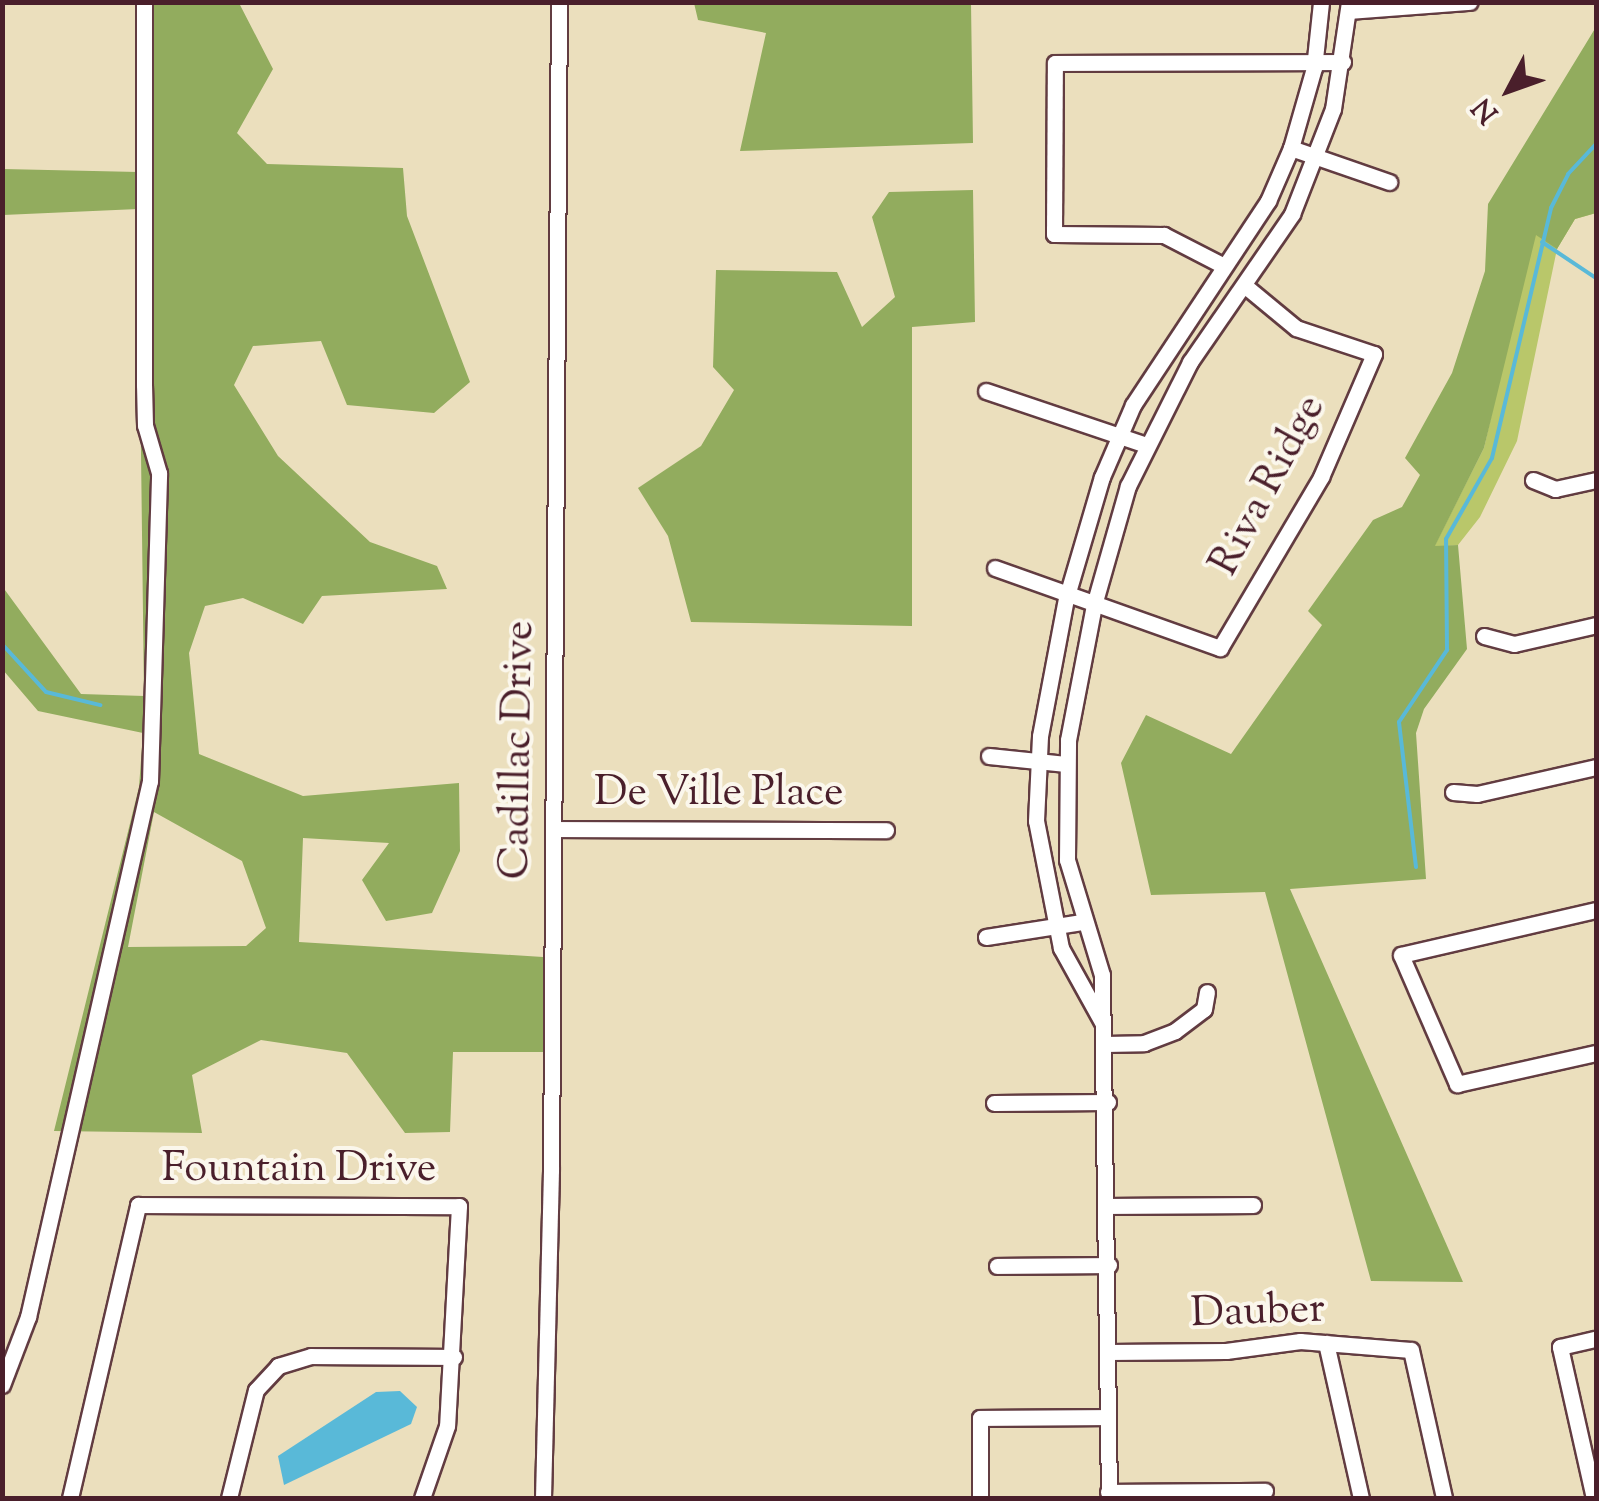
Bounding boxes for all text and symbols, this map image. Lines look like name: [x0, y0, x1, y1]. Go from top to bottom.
north arrow: [1459, 40, 1559, 140]
text: N: [1464, 88, 1509, 131]
street label: Riva Ridge: [1200, 387, 1338, 585]
street label: Cadillac Drive: [492, 620, 546, 880]
street label: De Ville Place: [594, 769, 844, 819]
street label: Fountain Drive: [162, 1145, 436, 1195]
street label: Dauber: [1190, 1285, 1326, 1341]

